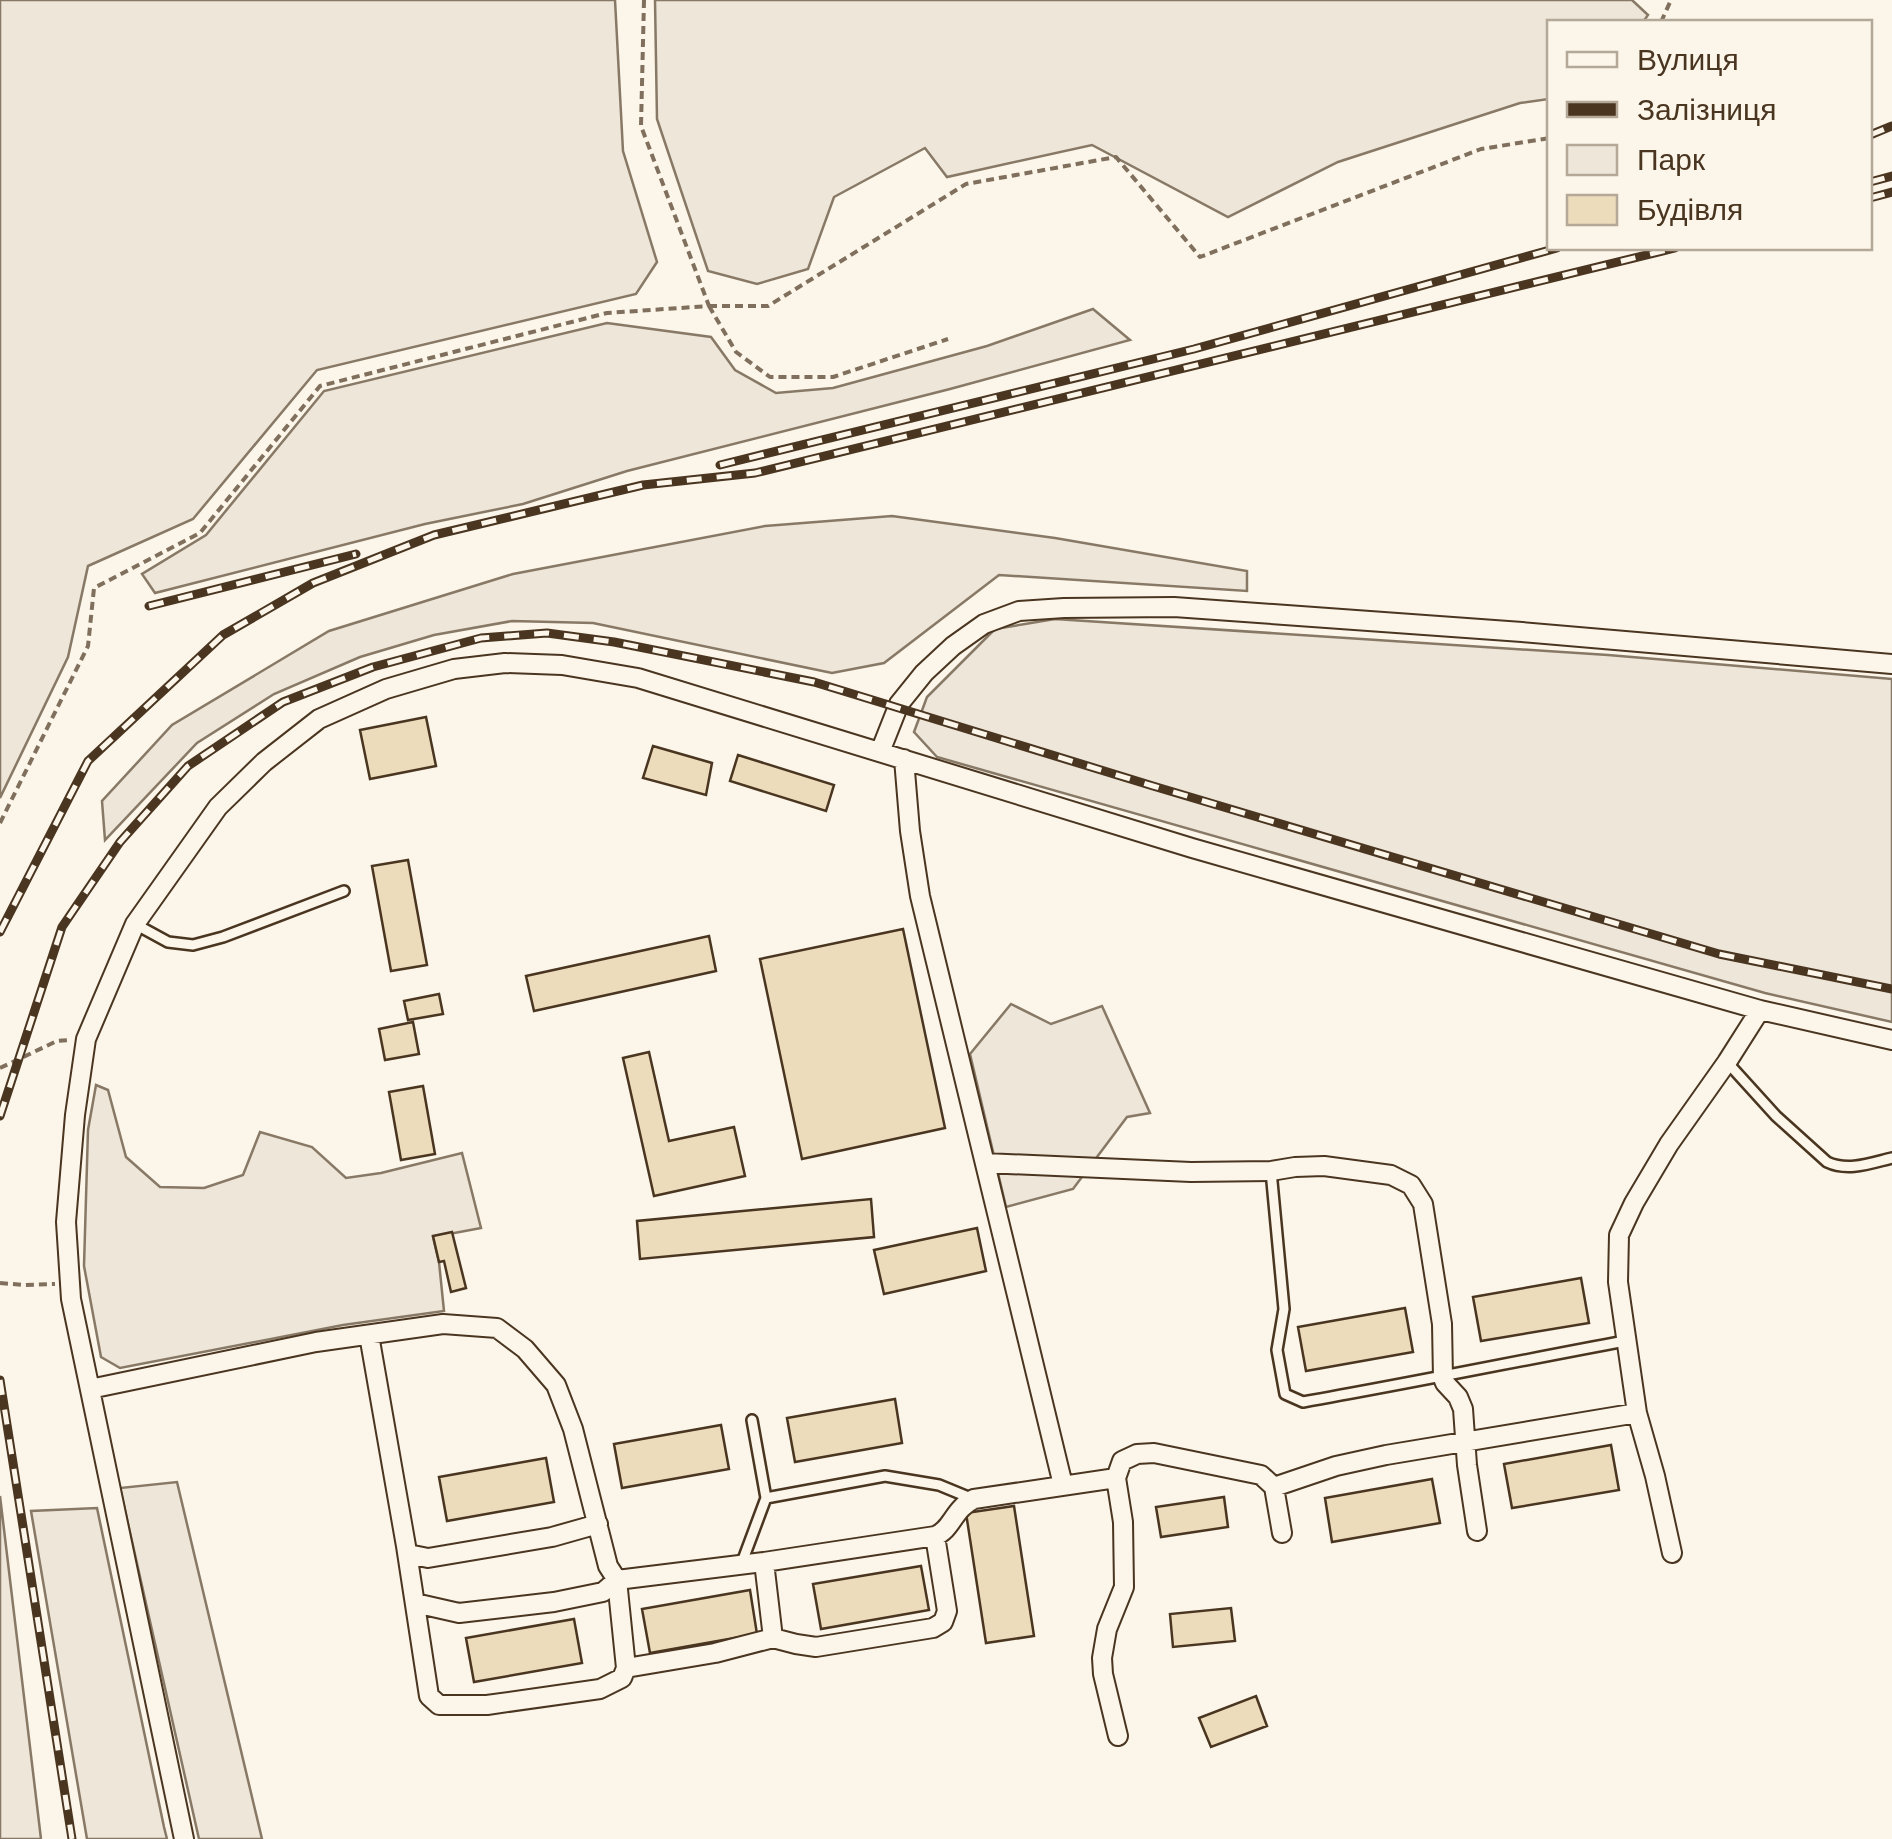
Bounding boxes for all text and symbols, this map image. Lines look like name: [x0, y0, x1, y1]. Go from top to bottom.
legend: [1547, 20, 1872, 250]
text: Вулиця: [1637, 42, 1739, 77]
text: Залізниця: [1637, 92, 1776, 127]
text: Парк: [1637, 142, 1706, 177]
text: Будівля: [1637, 192, 1743, 227]

